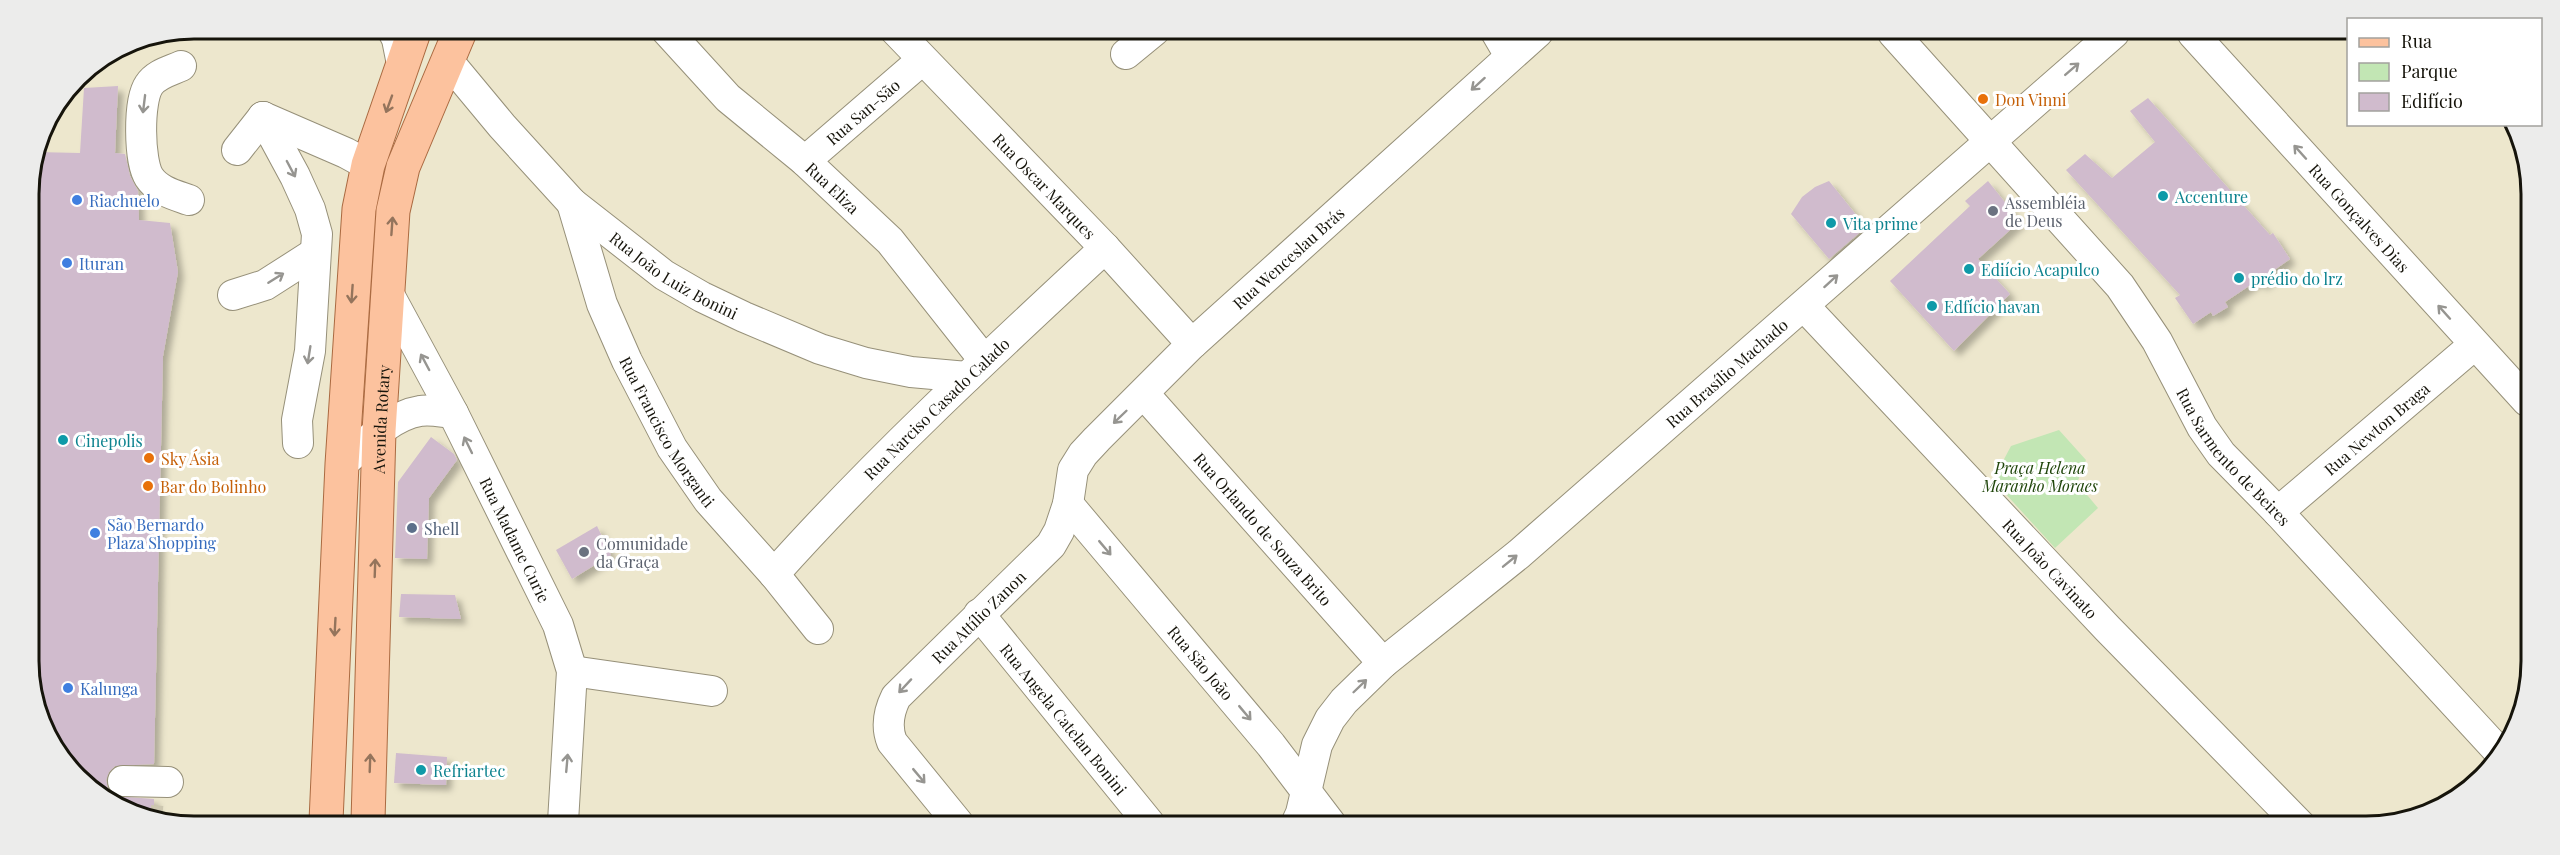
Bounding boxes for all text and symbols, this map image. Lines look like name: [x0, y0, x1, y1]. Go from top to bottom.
legend: [2347, 18, 2542, 126]
text: Rua: [2401, 29, 2432, 53]
text: Parque: [2401, 59, 2458, 83]
one-way arrow: [2064, 62, 2079, 76]
street label: Rua San-São: [821, 74, 904, 149]
one-way arrow: [1471, 77, 1486, 91]
place label: Don Vinni: [1995, 89, 2067, 110]
text: Edifício: [2401, 89, 2463, 113]
marker: Don Vinni: [1976, 92, 1990, 106]
one-way arrow: [138, 94, 149, 114]
one-way arrow: [383, 94, 394, 113]
street label: Rua Oscar Marques: [989, 128, 1101, 243]
one-way arrow: [2293, 144, 2307, 159]
street label: Rua Eliza: [802, 157, 864, 218]
one-way arrow: [286, 159, 297, 177]
street label: Rua Gonçalves Dias: [2305, 159, 2415, 276]
place label: Accenture: [2174, 186, 2248, 207]
marker: Accenture: [2156, 189, 2170, 203]
place label: Riachuelo: [89, 190, 160, 211]
place label: Assembléia de Deus: [2004, 192, 2086, 231]
marker: Riachuelo: [70, 193, 84, 207]
street label: Rua Wenceslau Brás: [1228, 202, 1348, 313]
marker: Assembléia de Deus: [1986, 204, 2000, 218]
place label: Vita prime: [1842, 213, 1918, 234]
one-way arrow: [387, 216, 398, 236]
marker: Vita prime: [1824, 216, 1838, 230]
street label: Rua João Luiz Bonini: [606, 226, 742, 323]
place label: Ituran: [79, 253, 124, 274]
marker: Ituran: [60, 256, 74, 270]
place label: Ediício Acapulco: [1981, 259, 2100, 280]
marker: Ediício Acapulco: [1962, 262, 1976, 276]
place label: prédio do lrz: [2251, 268, 2343, 289]
one-way arrow: [267, 271, 284, 283]
marker: prédio do lrz: [2232, 271, 2246, 285]
one-way arrow: [1824, 274, 1839, 288]
one-way arrow: [346, 284, 357, 304]
place label: Edfício havan: [1944, 296, 2041, 317]
marker: Edfício havan: [1925, 299, 1939, 313]
one-way arrow: [2437, 305, 2451, 320]
street label: Rua Brasílio Machado: [1661, 313, 1792, 432]
street label: Rua Narciso Casado Calado: [859, 332, 1014, 484]
one-way arrow: [303, 344, 314, 364]
street label: Rua Francisco Morganti: [616, 352, 720, 512]
one-way arrow: [419, 353, 430, 371]
street label: Avenida Rotary: [367, 364, 394, 475]
street label: Rua Newton Braga: [2319, 377, 2433, 479]
street label: Rua Sarmento de Beires: [2173, 384, 2295, 530]
one-way arrow: [1112, 410, 1127, 424]
place label: Cinepolis: [75, 430, 143, 451]
marker: Cinepolis: [56, 433, 70, 447]
one-way arrow: [462, 436, 474, 454]
place label: Sky Ásia: [161, 448, 219, 469]
street label: Rua Orlando de Souza Brito: [1190, 448, 1337, 610]
marker: Sky Ásia: [142, 451, 156, 465]
park label: Praça Helena Maranho Moraes: [1981, 457, 2098, 496]
street label: Rua Madame Curie: [476, 474, 556, 606]
place label: Bar do Bolinho: [160, 476, 267, 497]
marker: Bar do Bolinho: [141, 479, 155, 493]
place label: São Bernardo Plaza Shopping: [107, 514, 217, 553]
street label: Rua João Cavinato: [1999, 514, 2103, 623]
place label: Shell: [424, 518, 460, 539]
marker: Shell: [405, 521, 419, 535]
marker: São Bernardo Plaza Shopping: [88, 526, 102, 540]
place label: Comunidade da Graça: [596, 533, 688, 572]
one-way arrow: [1099, 540, 1112, 556]
marker: Comunidade da Graça: [577, 545, 591, 559]
one-way arrow: [1502, 554, 1517, 568]
one-way arrow: [370, 558, 381, 578]
street label: Rua Attílio Zanon: [927, 565, 1030, 667]
one-way arrow: [329, 617, 340, 637]
street label: Rua São João: [1164, 621, 1239, 704]
street label: Rua Angela Catelan Bonini: [996, 639, 1132, 799]
place label: Kalunga: [80, 678, 138, 699]
one-way arrow: [899, 678, 913, 693]
one-way arrow: [1352, 679, 1367, 693]
marker: Kalunga: [61, 681, 75, 695]
one-way arrow: [1238, 705, 1251, 721]
one-way arrow: [364, 753, 376, 773]
one-way arrow: [562, 754, 573, 774]
place label: Refriartec: [433, 760, 505, 781]
marker: Refriartec: [414, 763, 428, 777]
one-way arrow: [912, 768, 926, 783]

